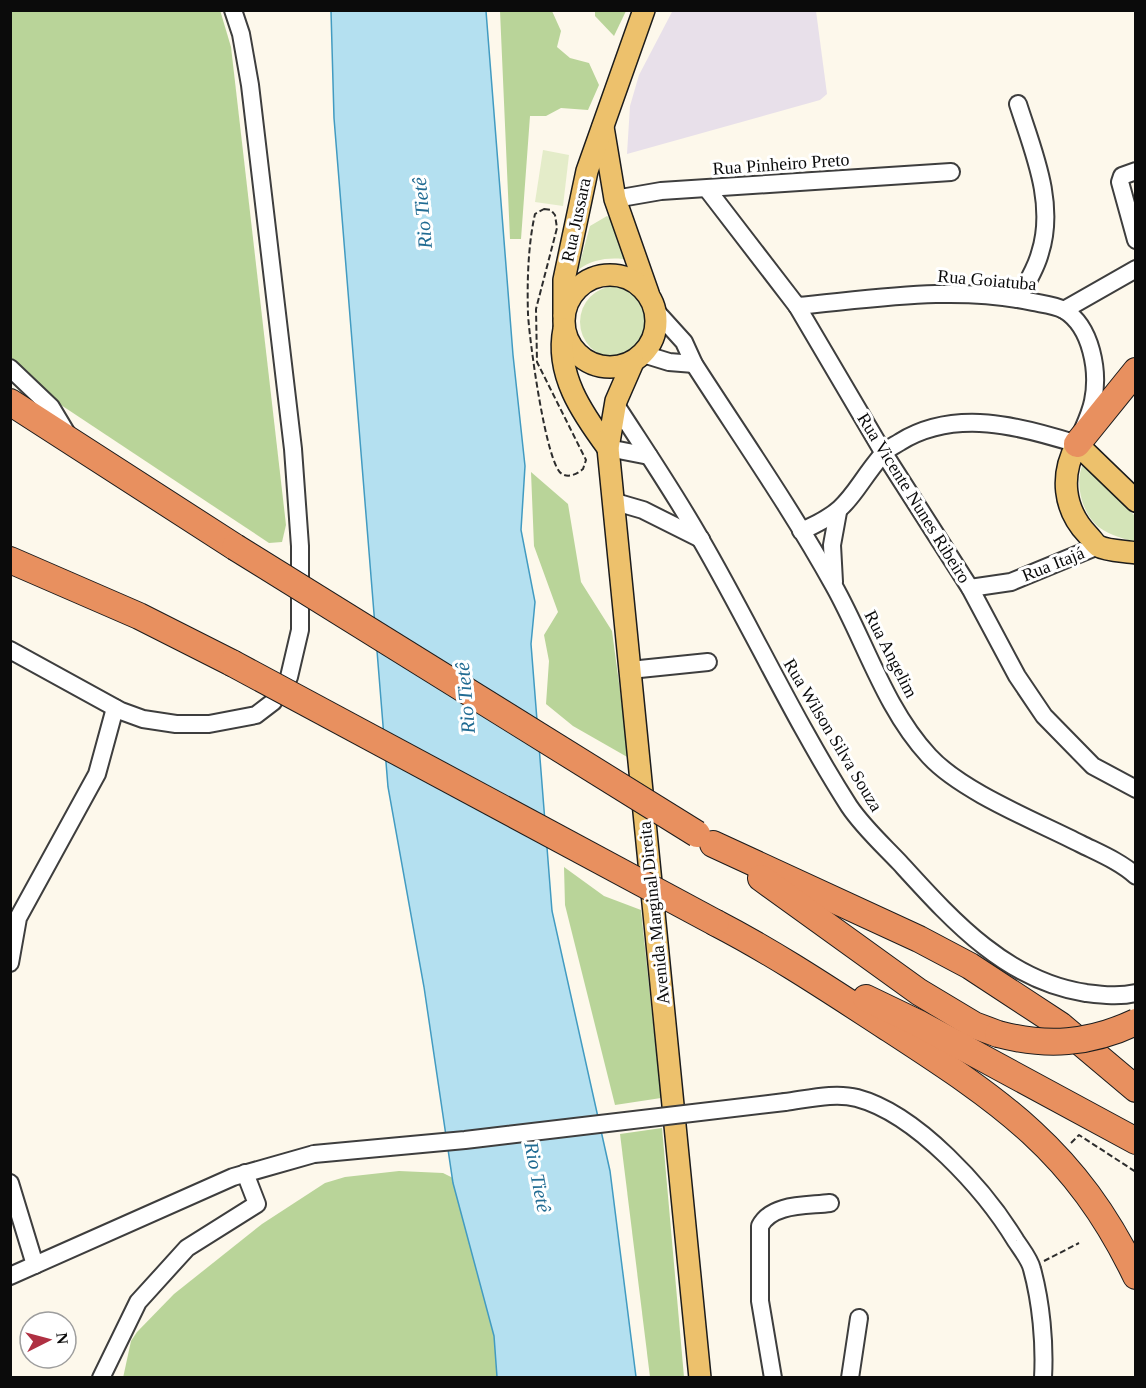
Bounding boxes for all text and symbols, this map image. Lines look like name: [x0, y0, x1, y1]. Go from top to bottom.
street label: Rua Pinheiro Preto: [712, 149, 850, 179]
water label: Rio Tietê: [408, 176, 436, 251]
street label: Rua Jussara: [557, 176, 595, 264]
street label: Rua Goiatuba: [937, 266, 1037, 294]
street label: Rua Vicente Nunes Ribeiro: [853, 409, 975, 587]
street label: Rua Itajá: [1019, 542, 1087, 586]
street label: Rua Angelim: [860, 607, 922, 701]
street label: Rua Wilson Silva Souza: [780, 655, 886, 815]
water label: Rio Tietê: [451, 661, 479, 736]
street label: Avenida Marginal Direita: [634, 820, 674, 1006]
water label: Rio Tietê: [520, 1139, 556, 1214]
north arrow: [18, 1310, 78, 1370]
text: N: [53, 1332, 72, 1346]

